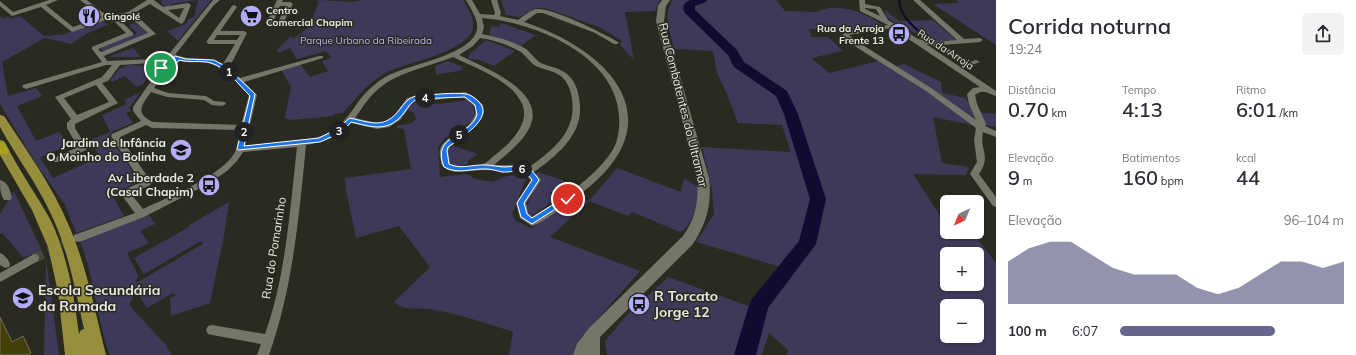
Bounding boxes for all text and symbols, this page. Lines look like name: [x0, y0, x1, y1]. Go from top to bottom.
restaurant icon: Gingolé: [76, 3, 102, 29]
supermarket icon: Centro Comercial Chapim: [238, 3, 264, 29]
place label: Centro Comercial Chapim: [266, 4, 353, 29]
place label: Gingolé: [104, 10, 141, 23]
text: Corrida noturna: [1008, 12, 1171, 40]
button: share: [1302, 13, 1344, 55]
street label: Rua Combatentes do Ultramar: [656, 21, 711, 189]
bus stop icon: Rua da Arroja Frente 13: [886, 21, 912, 47]
place label: Rua da Arroja Frente 13: [817, 22, 884, 47]
street label: Rua da Arroja: [915, 26, 976, 72]
park label: Parque Urbano da Ribeirada: [300, 34, 432, 47]
text: 19:24: [1008, 41, 1042, 57]
pin: [144, 51, 178, 85]
icon: arrive: [150, 57, 172, 79]
pin: 1: [219, 62, 239, 82]
text: 1: [226, 65, 232, 79]
text: Distância: [1008, 83, 1056, 97]
text: Tempo: [1122, 83, 1156, 97]
text: Ritmo: [1236, 83, 1266, 97]
pin: 4: [415, 88, 435, 108]
text: 4: [422, 91, 428, 105]
text: 0.70: [1008, 97, 1049, 122]
text: 4:13: [1122, 97, 1163, 122]
text: 6:01: [1236, 97, 1277, 122]
text: km: [1049, 106, 1067, 120]
text: /km: [1277, 106, 1298, 120]
pin: 3: [329, 121, 349, 141]
pin: 2: [234, 122, 254, 142]
text: 3: [336, 124, 342, 138]
text: 2: [241, 125, 247, 139]
pin: 5: [449, 125, 469, 145]
text: 5: [456, 128, 462, 142]
place label: Jardim de Infância O Moinho do Bolinha: [46, 135, 166, 164]
school or university icon: Jardim de Infância O Moinho do Bolinha: [168, 137, 194, 163]
text: Elevação: [1008, 151, 1054, 165]
text: Batimentos: [1122, 151, 1180, 165]
text: kcal: [1236, 151, 1256, 165]
pin: 6: [512, 159, 532, 179]
text: 6: [519, 162, 525, 176]
text: 9: [1008, 165, 1020, 190]
text: 160: [1122, 165, 1158, 190]
text: 44: [1236, 165, 1260, 190]
place label: Av Liberdade 2 (Casal Chapim): [106, 170, 194, 199]
bus stop icon: Av Liberdade 2 (Casal Chapim): [196, 172, 222, 198]
text: m: [1020, 174, 1033, 188]
text: bpm: [1158, 174, 1184, 188]
pin: [551, 182, 585, 216]
icon: check: [557, 188, 579, 210]
north arrow: [940, 195, 984, 239]
map controls: [940, 195, 984, 343]
street label: Rua do Pomarinho: [258, 196, 289, 300]
text: Elevação: [1008, 212, 1062, 228]
text: 96–104 m: [1284, 212, 1344, 228]
button: +: [940, 247, 984, 291]
place label: Escola Secundária da Ramada: [38, 281, 160, 315]
school or university icon: Escola Secundária da Ramada: [10, 285, 36, 311]
place label: R Torcato Jorge 12: [654, 287, 718, 321]
bus stop icon: R Torcato Jorge 12: [626, 291, 652, 317]
button: −: [940, 299, 984, 343]
text: 100 m: [1008, 323, 1047, 339]
text: 6:07: [1072, 323, 1098, 339]

